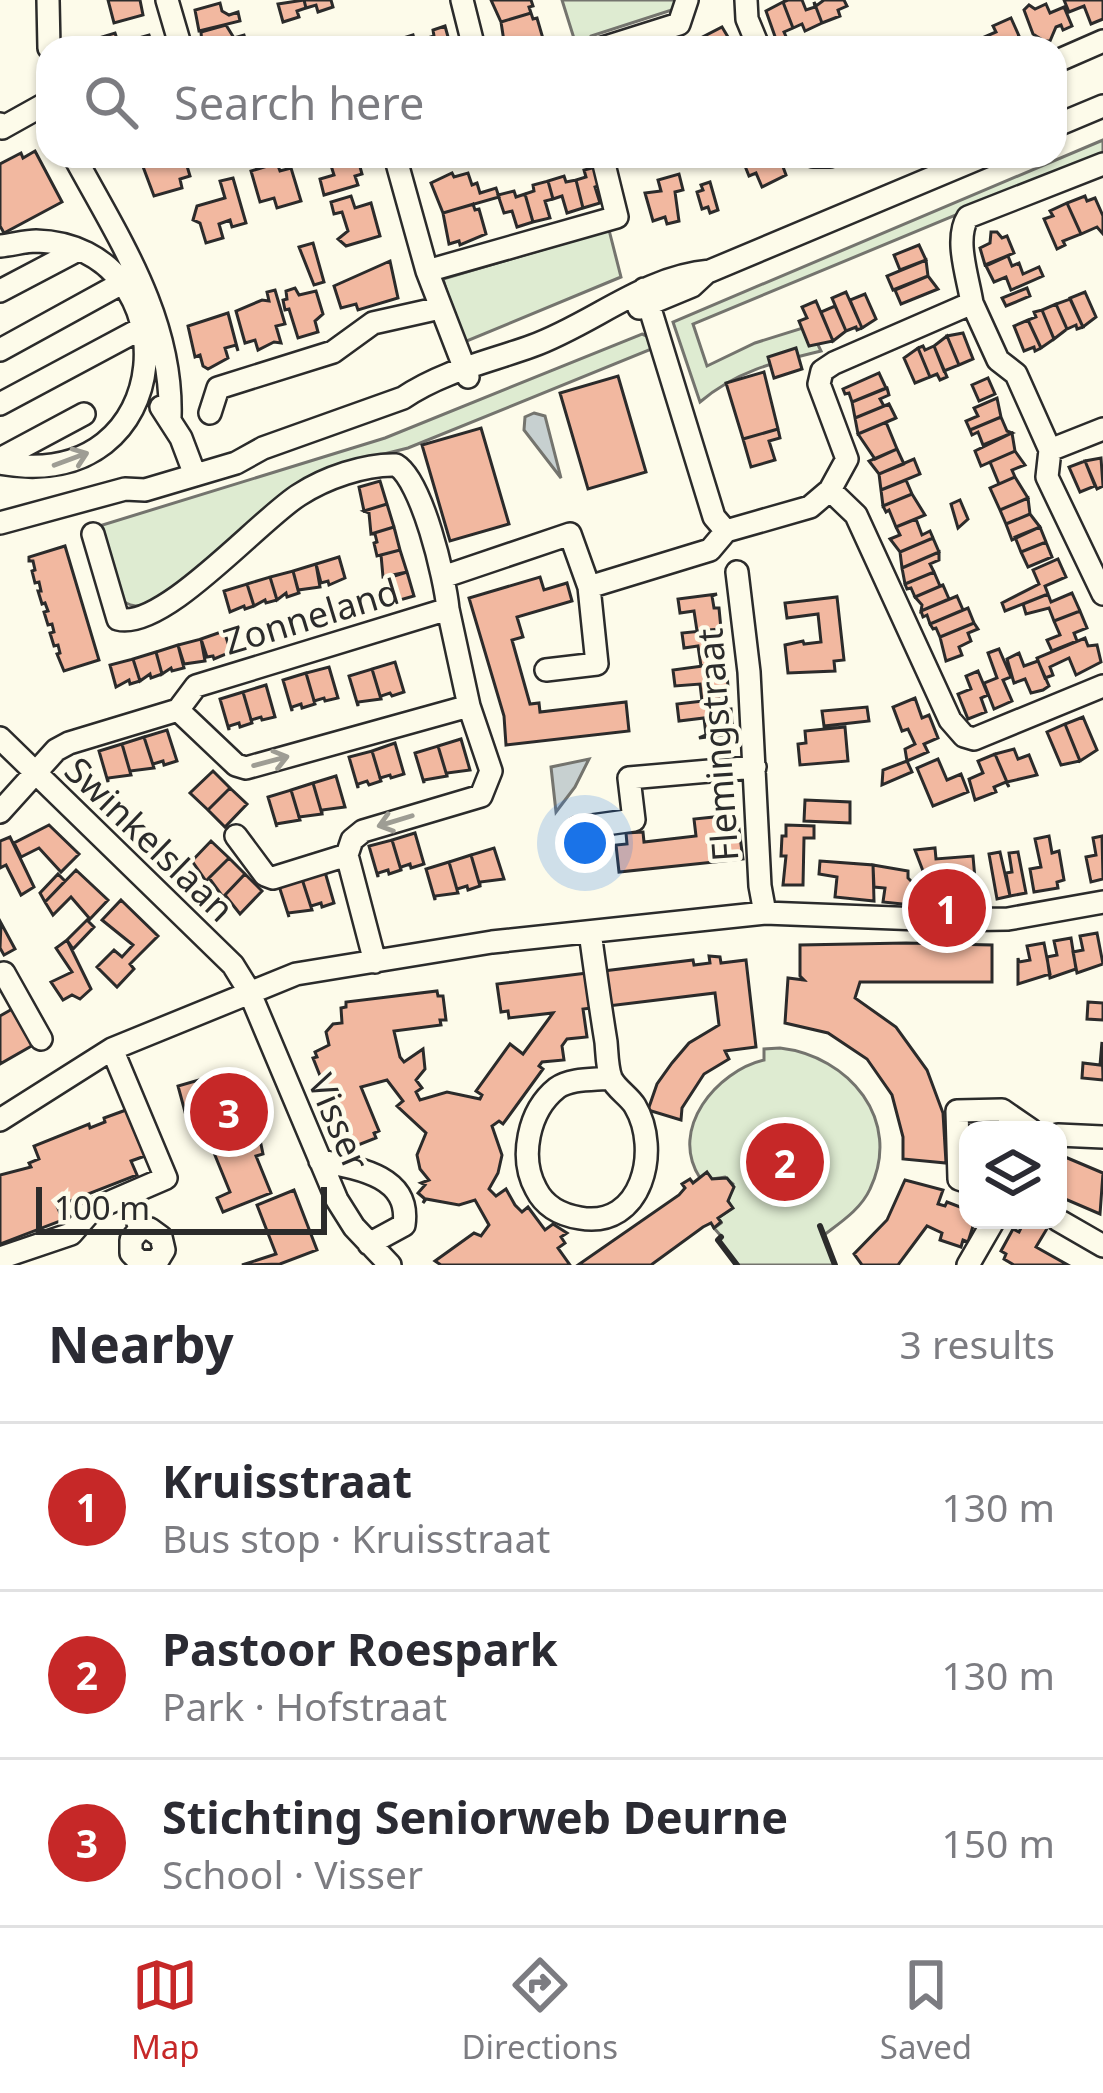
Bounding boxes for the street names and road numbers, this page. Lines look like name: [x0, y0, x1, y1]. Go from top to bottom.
street label: Zonneland: [217, 566, 405, 666]
street label: Flemingstraat: [684, 627, 750, 863]
street label: Swinkelslaan: [55, 746, 245, 932]
street label: Visser: [297, 1066, 381, 1178]

